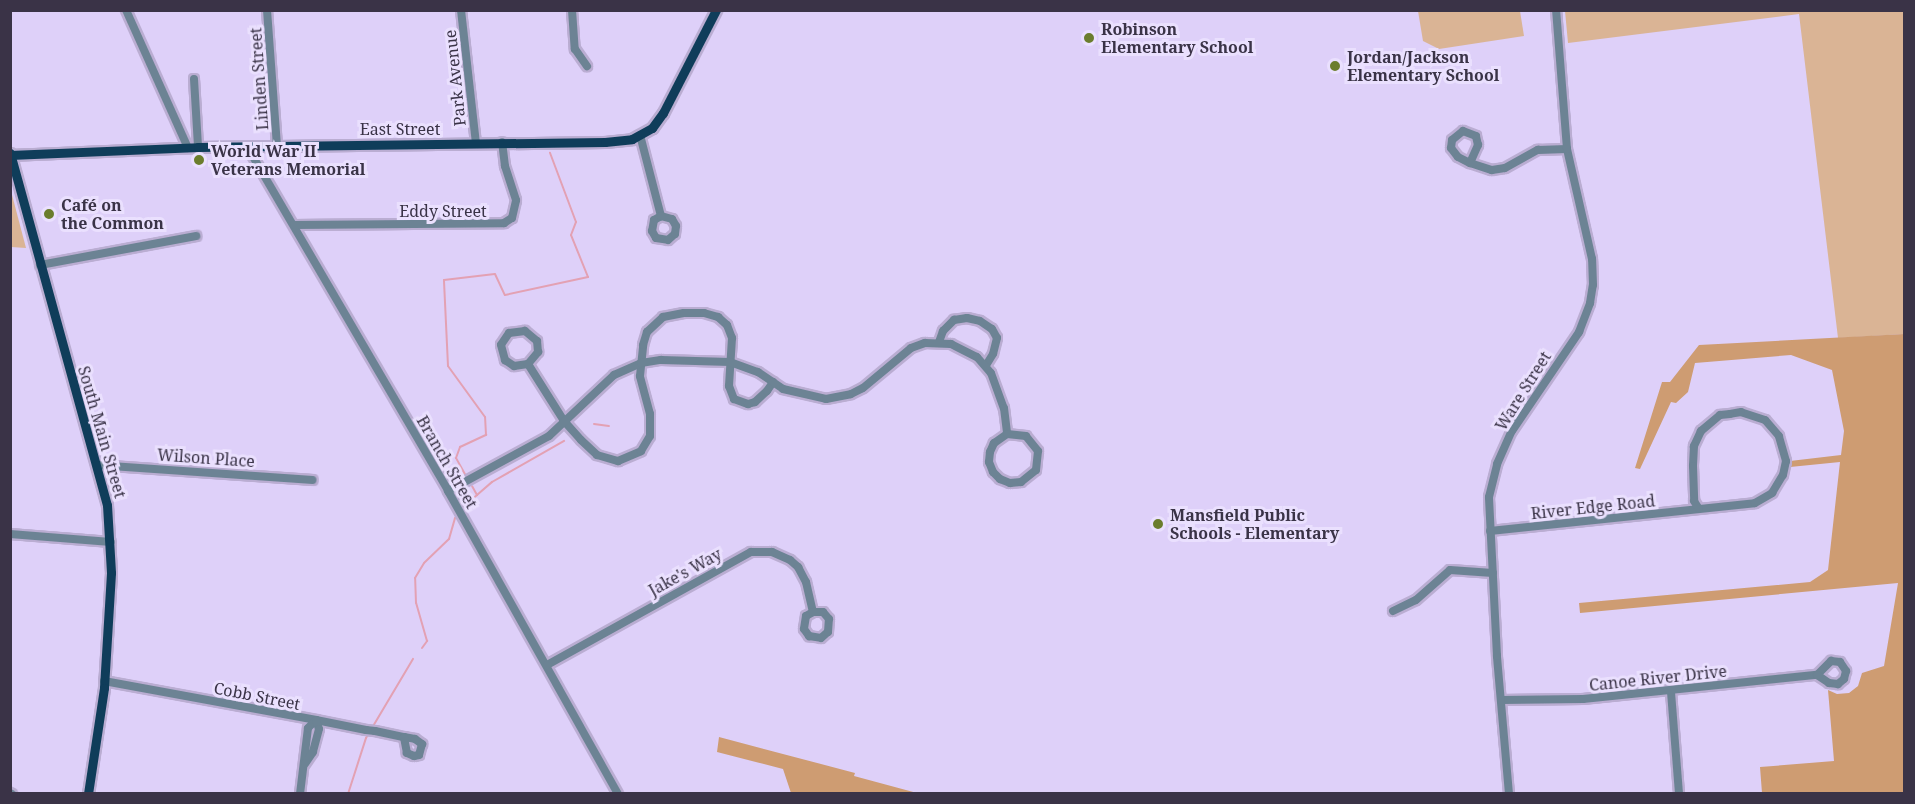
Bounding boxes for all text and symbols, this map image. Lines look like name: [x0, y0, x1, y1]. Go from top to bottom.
place label: Robinson Elementary School: [1101, 19, 1253, 57]
street label: Linden Street: [246, 27, 272, 131]
street label: Park Avenue: [440, 29, 470, 127]
marker: Robinson Elementary School: [1082, 31, 1096, 45]
place label: Jordan/Jackson Elementary School: [1347, 47, 1499, 85]
marker: Jordan/Jackson Elementary School: [1328, 59, 1342, 73]
street label: East Street: [360, 119, 440, 139]
place label: World War II Veterans Memorial: [211, 141, 365, 179]
marker: World War II Veterans Memorial: [192, 153, 206, 167]
place label: Café on the Common: [61, 195, 164, 233]
street label: Eddy Street: [399, 201, 487, 221]
marker: Café on the Common: [42, 207, 56, 221]
street label: Ware Street: [1491, 348, 1555, 434]
street label: South Main Street: [74, 364, 130, 500]
street label: Branch Street: [413, 412, 481, 512]
street label: Wilson Place: [157, 445, 255, 471]
street label: River Edge Road: [1530, 491, 1656, 523]
place label: Mansfield Public Schools - Elementary: [1170, 505, 1339, 543]
marker: Mansfield Public Schools - Elementary: [1151, 517, 1165, 531]
street label: Jake's Way: [645, 544, 725, 600]
street label: Canoe River Drive: [1588, 661, 1728, 695]
street label: Cobb Street: [212, 678, 302, 714]

